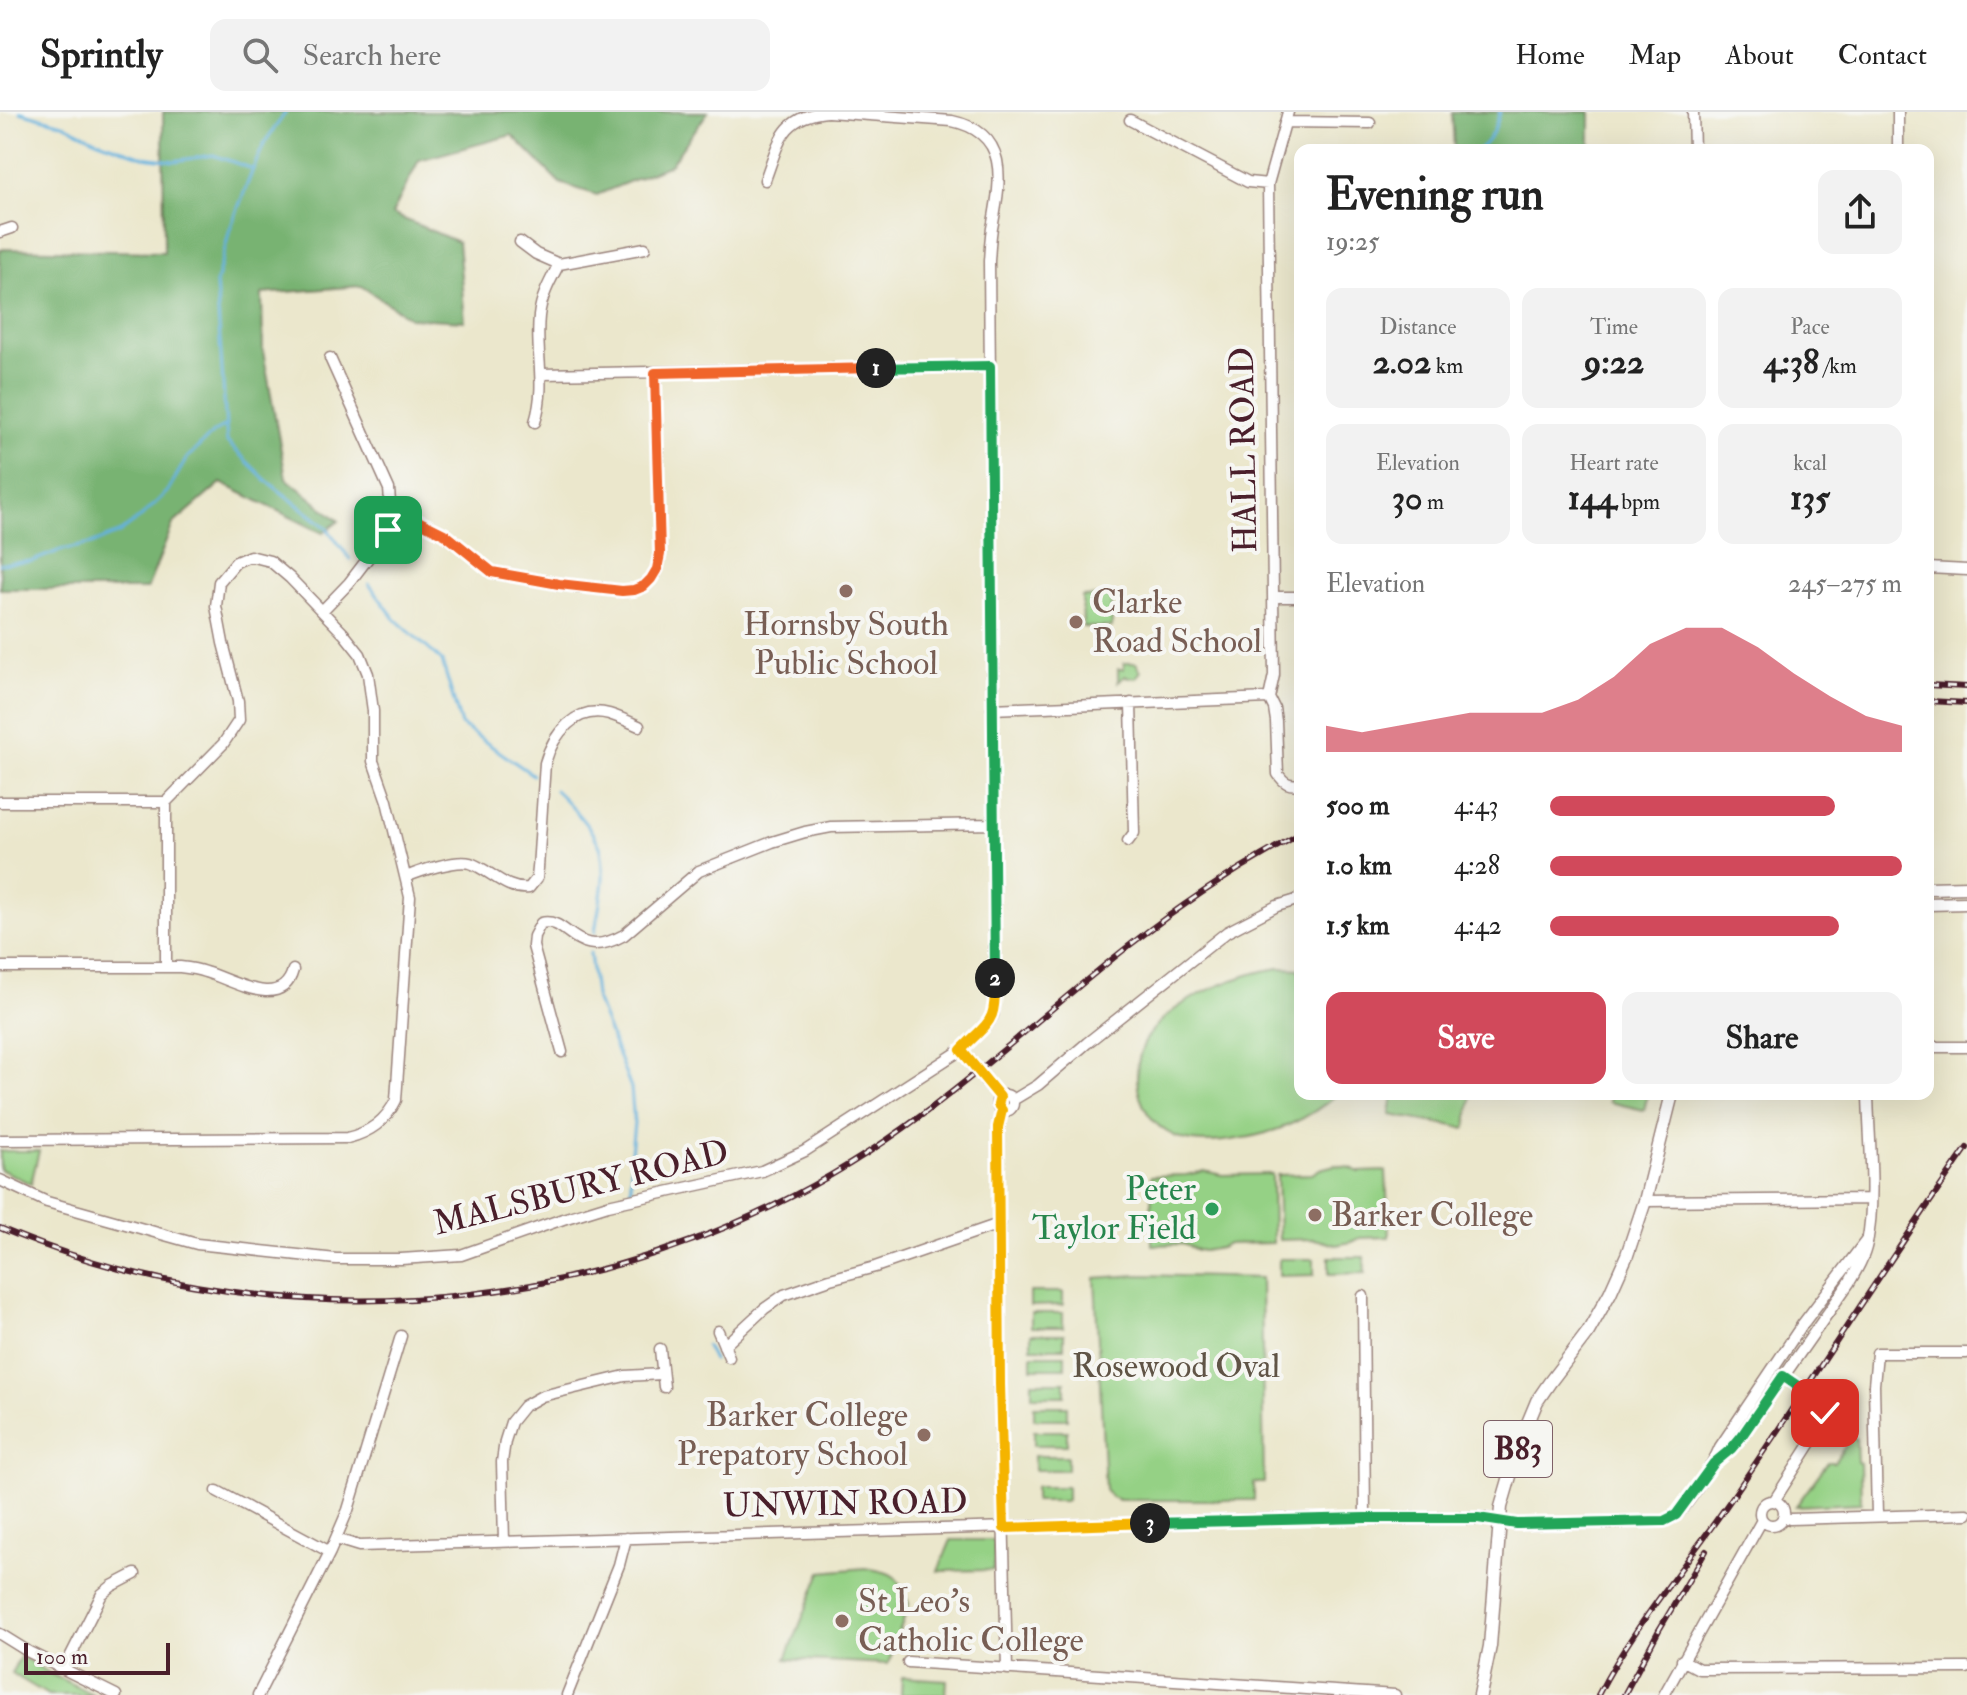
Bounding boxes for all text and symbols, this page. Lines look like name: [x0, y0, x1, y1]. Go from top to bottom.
search box: [210, 19, 770, 91]
text: Sprintly: [40, 31, 162, 79]
icon: search: [238, 33, 282, 77]
text: Search here: [302, 37, 441, 74]
text: Home: [1515, 38, 1585, 73]
text: Map: [1629, 38, 1681, 73]
text: About: [1725, 38, 1794, 73]
text: Contact: [1838, 38, 1927, 73]
text: Evening run: [1326, 168, 1544, 223]
button: share: [1818, 170, 1902, 254]
text: 19:25: [1326, 226, 1379, 258]
text: Distance: [1380, 313, 1456, 341]
text: Time: [1590, 313, 1638, 341]
text: Pace: [1790, 313, 1830, 341]
text: 2.02: [1373, 341, 1431, 384]
text: 9:22: [1584, 341, 1644, 384]
text: 4:38: [1763, 341, 1819, 384]
street label: HALL ROAD: [1221, 347, 1267, 553]
pin: 1: [856, 348, 896, 388]
text: km: [1431, 352, 1463, 380]
text: /km: [1819, 352, 1857, 380]
text: 1: [872, 354, 880, 382]
text: Elevation: [1376, 449, 1460, 477]
text: Heart rate: [1569, 449, 1659, 477]
text: kcal: [1793, 449, 1827, 477]
text: 30: [1392, 477, 1422, 520]
text: 144: [1568, 477, 1617, 520]
text: 135: [1790, 477, 1830, 520]
text: m: [1422, 488, 1444, 516]
text: bpm: [1617, 488, 1660, 516]
pin: [354, 496, 422, 564]
icon: arrive: [366, 508, 410, 552]
text: Elevation: [1326, 568, 1425, 600]
text: 245–275 m: [1788, 568, 1902, 600]
place label: Clarke Road School: [1092, 581, 1262, 663]
marker: Hornsby South Public School: [837, 582, 855, 600]
place label: Hornsby South Public School: [743, 603, 949, 685]
marker: Clarke Road School: [1067, 613, 1085, 631]
text: 500 m: [1326, 790, 1390, 822]
text: 4:43: [1454, 790, 1498, 822]
text: 1.0 km: [1326, 850, 1392, 882]
text: 4:28: [1454, 850, 1500, 882]
text: 1.5 km: [1326, 910, 1389, 942]
text: 4:42: [1454, 910, 1502, 942]
pin: 2: [975, 958, 1015, 998]
text: 2: [989, 964, 1001, 992]
button: Save: [1326, 992, 1606, 1084]
button: Share: [1622, 992, 1902, 1084]
street label: MALSBURY ROAD: [429, 1131, 733, 1245]
place label: Peter Taylor Field: [1032, 1168, 1196, 1250]
place label: Barker College: [1331, 1194, 1533, 1237]
marker: Peter Taylor Field: [1203, 1200, 1221, 1218]
marker: Barker College: [1306, 1206, 1324, 1224]
park label: Rosewood Oval: [1072, 1345, 1281, 1388]
pin: [1791, 1379, 1859, 1447]
icon: check: [1803, 1391, 1847, 1435]
place label: Barker College Prepatory School: [677, 1394, 908, 1476]
road number: B83: [1484, 1421, 1552, 1477]
marker: Barker College Prepatory School: [915, 1426, 933, 1444]
street label: UNWIN ROAD: [722, 1480, 968, 1528]
pin: 3: [1130, 1503, 1170, 1543]
text: 3: [1146, 1509, 1154, 1537]
place label: St Leo's Catholic College: [858, 1580, 1084, 1662]
marker: St Leo's Catholic College: [833, 1612, 851, 1630]
scale bar: [24, 1639, 170, 1675]
text: 100 m: [36, 1643, 88, 1671]

